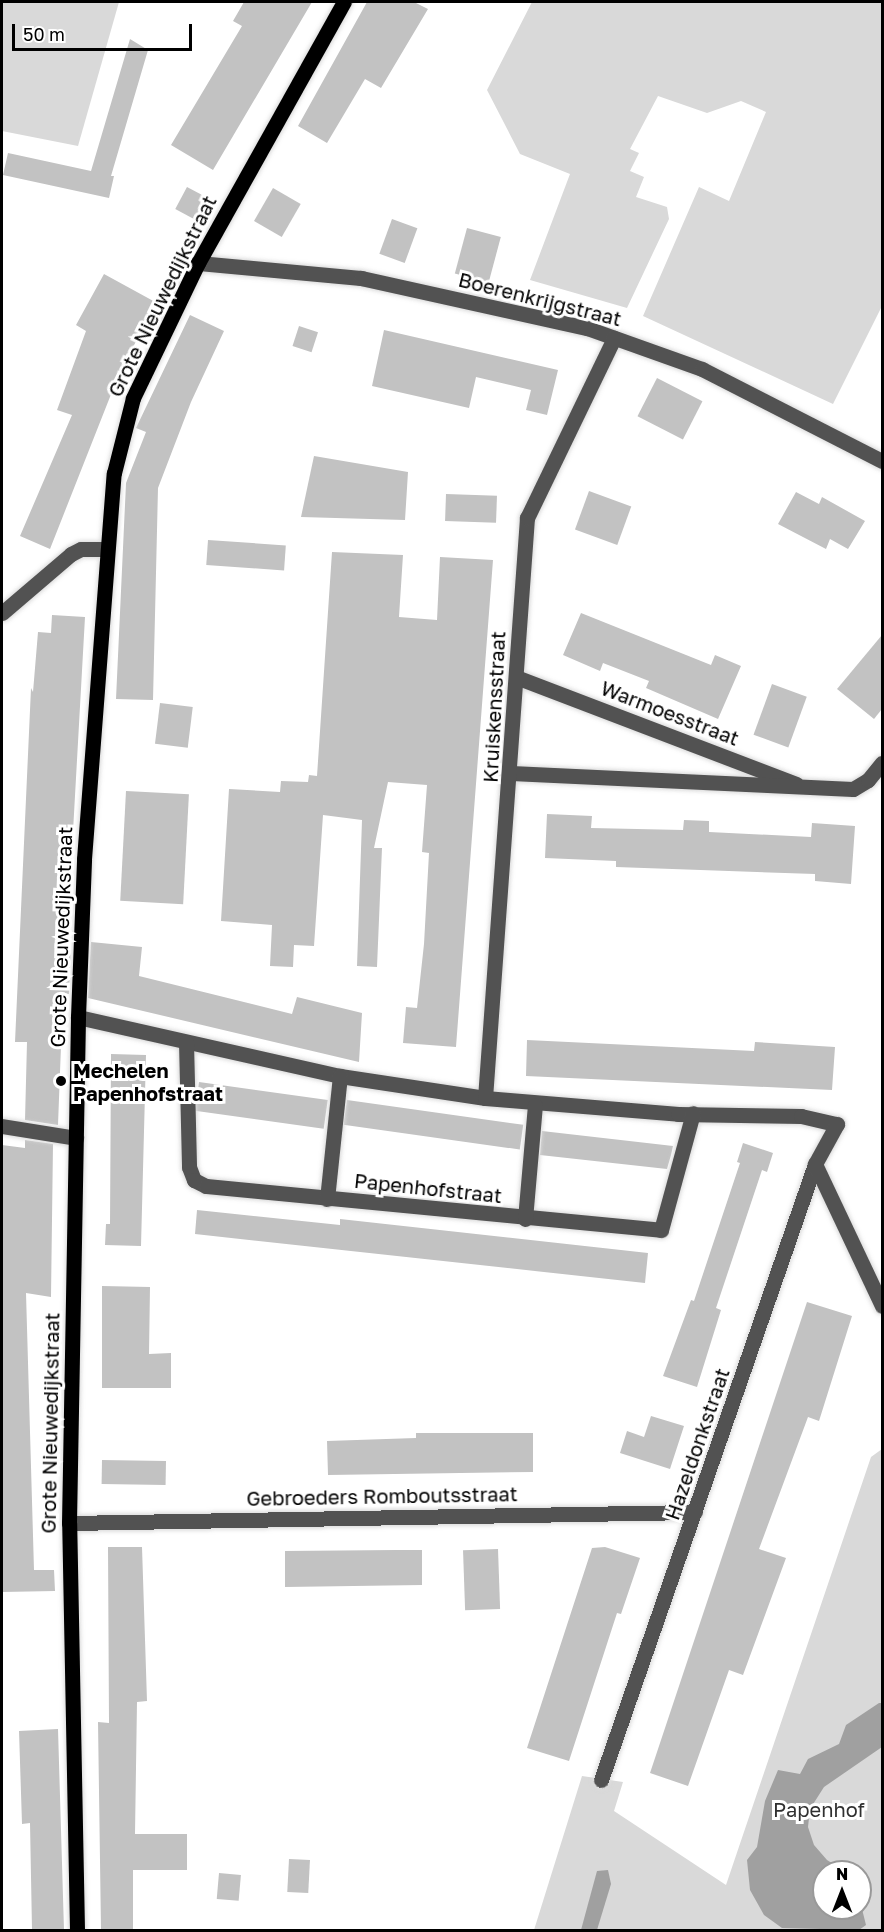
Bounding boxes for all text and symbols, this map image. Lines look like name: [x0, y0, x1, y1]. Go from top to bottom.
scale bar: [15, 12, 195, 50]
text: 50 m: [23, 23, 65, 45]
street label: Grote Nieuwedijkstraat: [103, 191, 221, 401]
street label: Boerenkrijgstraat: [456, 267, 624, 331]
street label: Kruiskensstraat: [478, 631, 510, 783]
street label: Warmoesstraat: [598, 676, 742, 750]
street label: Grote Nieuwedijkstraat: [45, 826, 77, 1048]
place label: Mechelen Papenhofstraat: [73, 1058, 223, 1105]
marker: Mechelen Papenhofstraat: [54, 1074, 68, 1088]
street label: Papenhofstraat: [353, 1168, 503, 1208]
street label: Grote Nieuwedijkstraat: [36, 1312, 64, 1534]
street label: Hazeldonkstraat: [660, 1365, 734, 1523]
street label: Gebroeders Romboutsstraat: [246, 1482, 518, 1510]
park label: Papenhof: [773, 1797, 865, 1821]
north arrow: [812, 1860, 872, 1920]
text: N: [836, 1864, 848, 1884]

